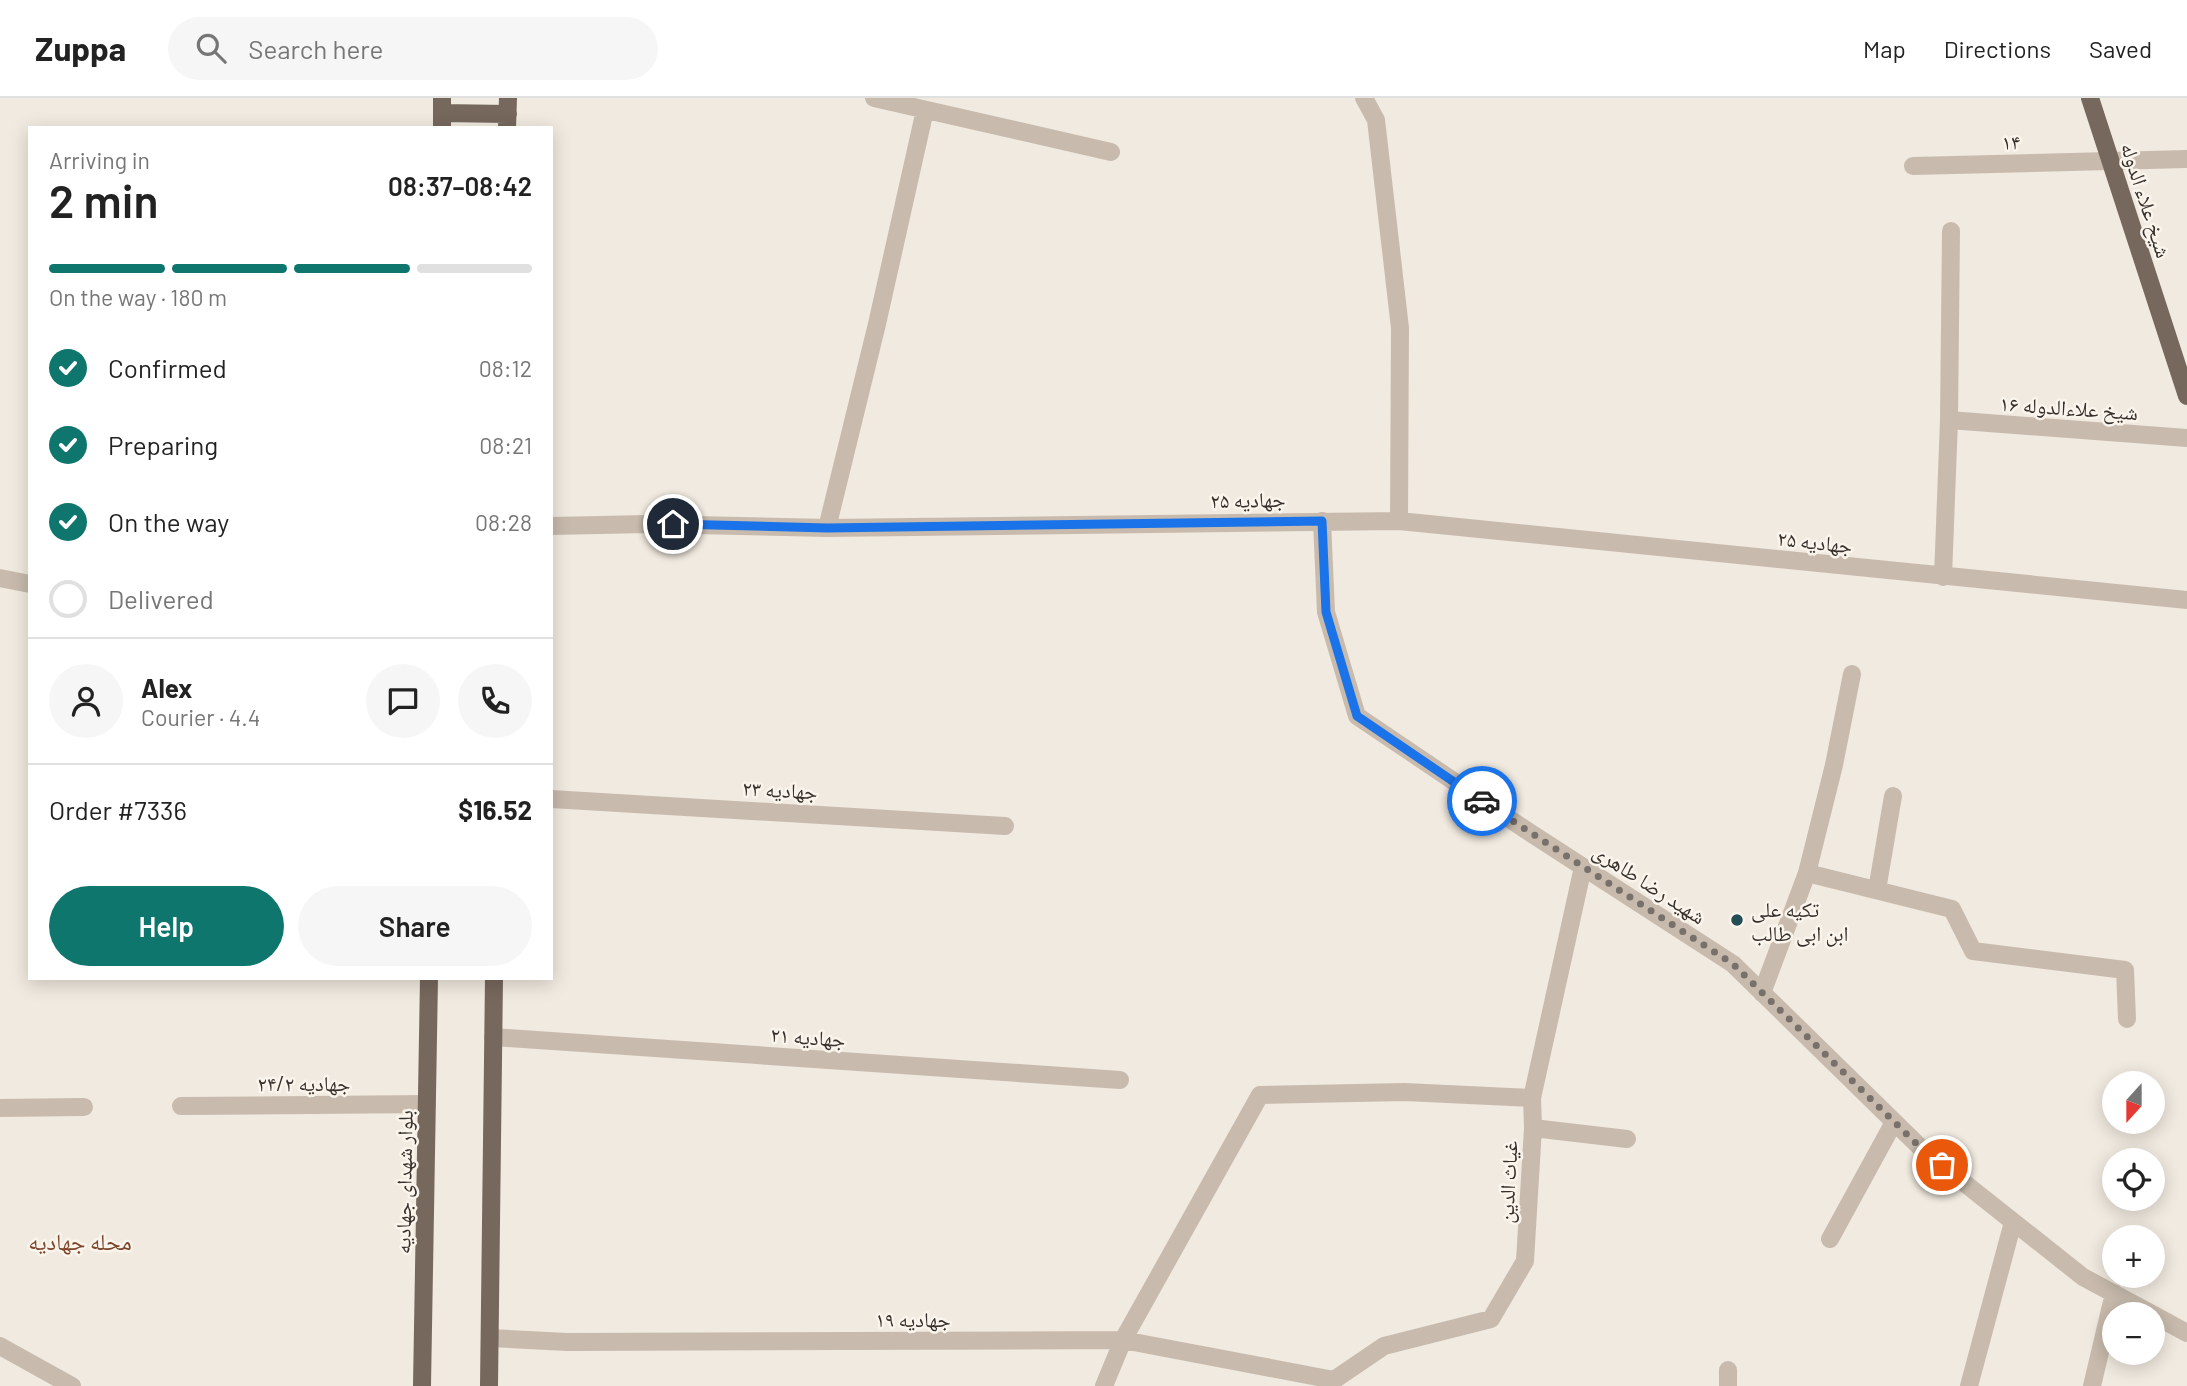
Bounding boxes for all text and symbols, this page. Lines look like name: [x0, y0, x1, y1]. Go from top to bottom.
search box: [168, 17, 658, 80]
text: Zuppa: [35, 28, 126, 68]
icon: search: [192, 29, 230, 67]
text: Search here: [248, 33, 383, 64]
text: Map: [1863, 34, 1906, 63]
text: Directions: [1944, 34, 2051, 63]
text: Saved: [2089, 34, 2152, 63]
street label: ۱۴: [2001, 128, 2021, 154]
street label: شیخ علاء الدوله: [2115, 139, 2177, 261]
text: Arriving in: [49, 146, 150, 174]
text: 08:37–08:42: [388, 170, 532, 201]
text: 2 min: [49, 172, 158, 227]
text: On the way · 180 m: [49, 283, 227, 311]
icon: check: [49, 349, 87, 387]
text: Confirmed: [108, 352, 227, 383]
text: 08:12: [479, 354, 532, 382]
street label: شیخ علاءالدوله ۱۶: [1999, 390, 2139, 426]
icon: check: [49, 426, 87, 464]
text: Preparing: [108, 429, 218, 460]
text: 08:21: [479, 431, 532, 459]
street label: جهادیه ۲۵: [1210, 486, 1286, 513]
pin: [643, 494, 703, 554]
icon: check: [49, 503, 87, 541]
icon: home: [654, 505, 692, 543]
text: On the way: [108, 506, 229, 537]
text: 08:28: [475, 508, 532, 536]
street label: جهادیه ۲۵: [1776, 525, 1854, 558]
text: Delivered: [108, 583, 214, 614]
button: person: [49, 664, 123, 738]
button: chat: [366, 664, 440, 738]
button: phone: [458, 664, 532, 738]
text: Alex: [141, 672, 192, 703]
text: Courier · 4.4: [141, 703, 260, 731]
courier: [1447, 766, 1517, 836]
street label: جهادیه ۲۳: [742, 775, 818, 804]
icon: car: [1463, 782, 1501, 820]
text: Order #7336: [49, 794, 187, 825]
text: $16.52: [458, 794, 532, 825]
street label: شهید رضا طاهری: [1589, 837, 1711, 929]
button: Help: [49, 886, 284, 966]
button: Share: [298, 886, 532, 966]
place label: تکیه علی ابن ابی طالب: [1751, 896, 1848, 947]
marker: تکیه علی ابن ابی طالب: [1729, 912, 1745, 928]
street label: جهادیه ۲۱: [770, 1021, 846, 1052]
street label: جهادیه ۲۴/۲: [258, 1070, 350, 1096]
north arrow: [2102, 1071, 2165, 1134]
map controls: [2102, 1071, 2165, 1365]
street label: بلوار شهدای جهادیه: [389, 1110, 418, 1254]
pin: [1912, 1135, 1972, 1195]
street label: غیاث الدین: [1492, 1140, 1524, 1224]
icon: bag: [1923, 1146, 1961, 1184]
button: locate: [2102, 1148, 2165, 1211]
button: +: [2102, 1225, 2165, 1288]
district label: محله جهادیه: [28, 1227, 132, 1255]
button: −: [2102, 1302, 2165, 1365]
street label: جهادیه ۱۹: [875, 1306, 951, 1332]

